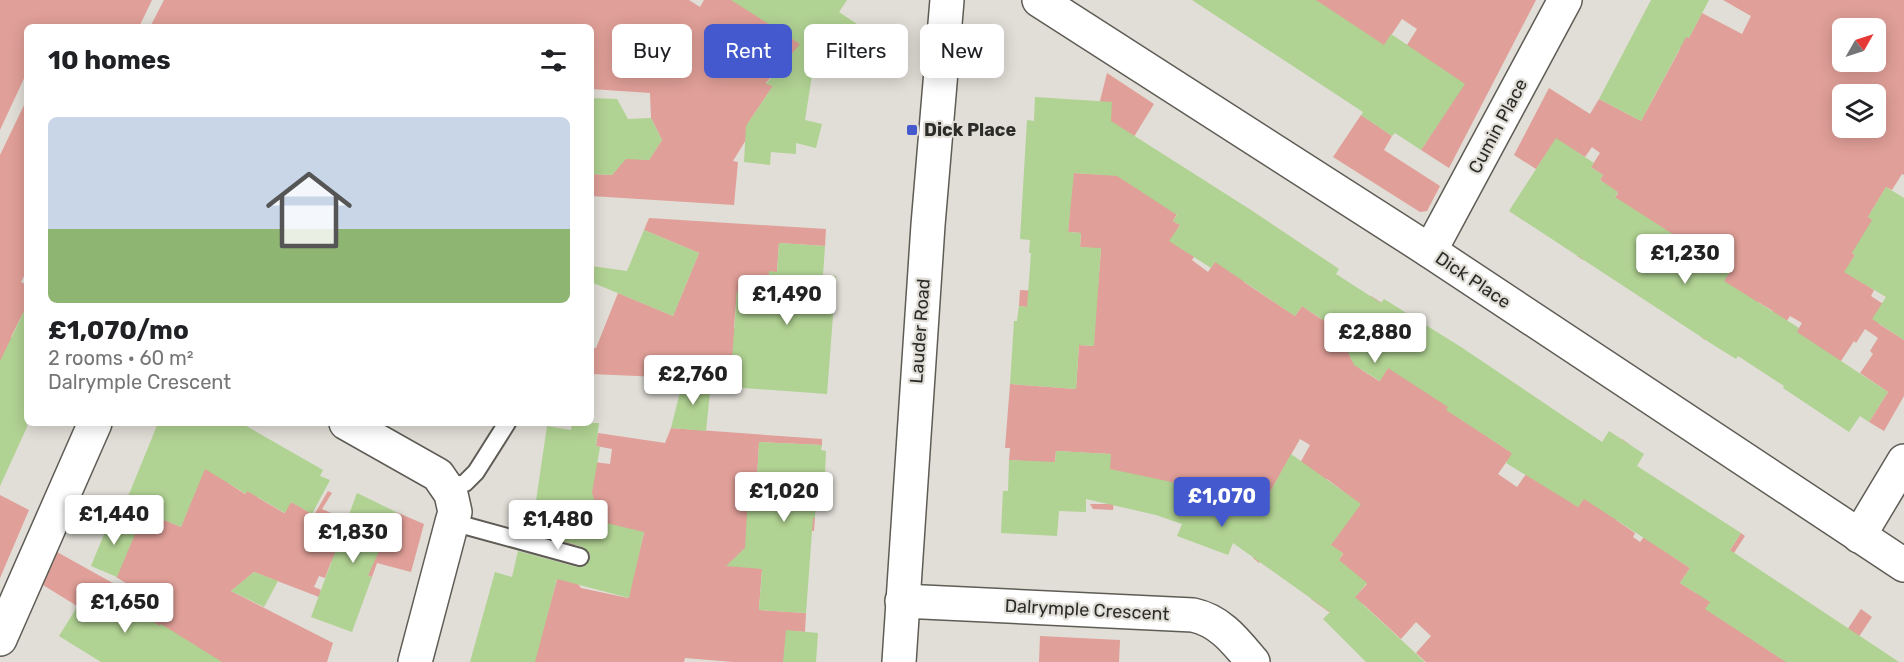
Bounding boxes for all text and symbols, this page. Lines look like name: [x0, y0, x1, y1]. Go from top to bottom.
north arrow: [1832, 18, 1886, 72]
map controls: [1832, 18, 1886, 138]
chip: Buy: [612, 24, 692, 78]
chip: Rent: [704, 24, 792, 78]
chip: Filters: [804, 24, 908, 78]
chip: New: [920, 24, 1004, 78]
icon: filters: [537, 44, 570, 77]
text: 10 homes: [48, 45, 171, 76]
street label: Cumin Place: [1464, 75, 1532, 177]
button: layers: [1832, 84, 1886, 138]
place label: Dick Place: [924, 119, 1016, 141]
marker: Dick Place: [905, 123, 919, 137]
icon: home: [255, 156, 363, 264]
pin: £1,230: [1636, 234, 1734, 285]
text: £1,230: [1650, 241, 1720, 265]
street label: Dick Place: [1431, 247, 1515, 313]
pin: £1,490: [738, 275, 836, 326]
street label: Lauder Road: [905, 278, 935, 384]
text: £1,490: [752, 282, 822, 306]
pin: £2,880: [1326, 313, 1424, 364]
text: £1,070/mo: [48, 315, 189, 346]
text: £2,880: [1338, 320, 1412, 344]
text: 2 rooms · 60 m²: [48, 346, 194, 370]
pin: £2,760: [644, 355, 742, 406]
text: £2,760: [658, 362, 728, 386]
text: Dalrymple Crescent: [48, 370, 231, 394]
pin: £1,020: [735, 472, 833, 523]
pin: £1,070: [1173, 477, 1271, 528]
text: £1,020: [749, 479, 819, 503]
text: £1,070: [1188, 484, 1256, 508]
pin: £1,440: [65, 495, 163, 546]
pin: £1,480: [509, 500, 607, 551]
text: £1,440: [79, 502, 149, 526]
text: £1,480: [523, 507, 593, 531]
pin: £1,830: [304, 513, 402, 564]
text: £1,830: [318, 520, 388, 544]
pin: £1,650: [76, 583, 174, 634]
text: £1,650: [90, 590, 160, 614]
street label: Dalrymple Crescent: [1004, 595, 1170, 625]

